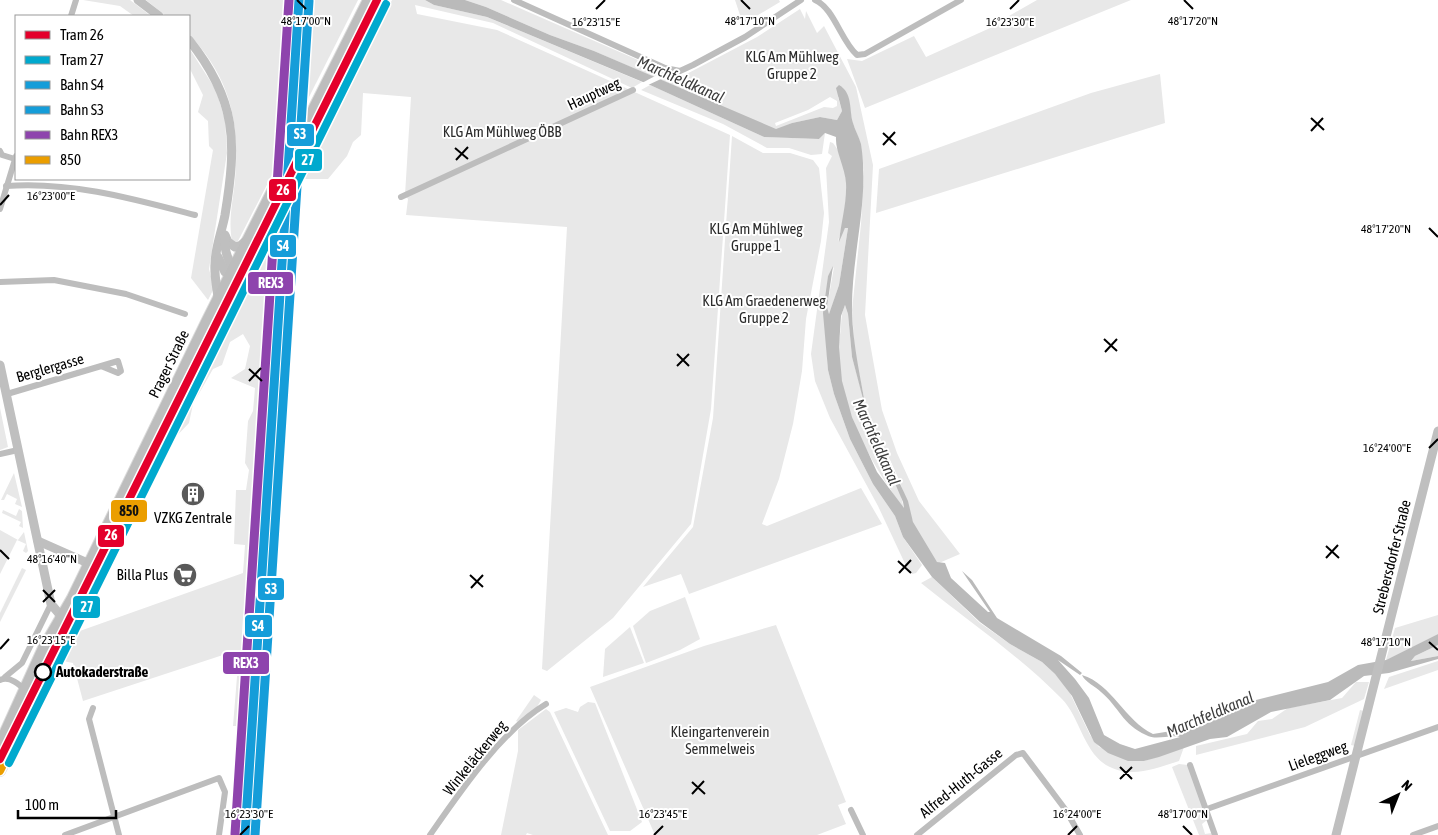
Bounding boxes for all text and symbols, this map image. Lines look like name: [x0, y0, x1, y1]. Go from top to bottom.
text: 48°17'00"N: [281, 14, 331, 28]
text: 48°17'10"N: [725, 14, 775, 28]
text: 48°17'20"N: [1168, 14, 1218, 28]
legend: [15, 15, 190, 180]
text: 16°23'15"E: [572, 15, 620, 29]
text: 16°23'30"E: [986, 15, 1034, 29]
text: Tram 26: [60, 26, 104, 43]
park label: KLG Am Mühlweg Gruppe 2: [745, 48, 839, 82]
text: Tram 27: [60, 51, 104, 68]
water label: Marchfeldkanal: [635, 52, 727, 106]
street label: Hauptweg: [565, 74, 623, 113]
text: Bahn S4: [60, 76, 104, 93]
text: Bahn S3: [60, 101, 104, 118]
line badge: S3: [286, 123, 315, 147]
park label: KLG Am Mühlweg ÖBB: [443, 123, 561, 140]
text: Bahn REX3: [60, 126, 118, 143]
text: S3: [294, 126, 306, 142]
line badge: 27: [294, 148, 323, 172]
text: 850: [60, 151, 81, 168]
text: 27: [301, 152, 315, 168]
line badge: 26: [268, 178, 297, 202]
text: 26: [276, 182, 290, 198]
text: 16°23'00"E: [27, 189, 75, 203]
park label: KLG Am Mühlweg Gruppe 1: [709, 220, 803, 254]
text: 48°17'20"N: [1361, 222, 1411, 236]
line badge: S4: [269, 234, 297, 258]
text: S4: [277, 238, 290, 254]
line badge: REX3: [247, 271, 294, 295]
text: REX3: [258, 275, 284, 291]
park label: KLG Am Graedenerweg Gruppe 2: [702, 292, 826, 326]
street label: Prager Straße: [145, 327, 192, 401]
street label: Berglergasse: [14, 350, 86, 385]
water label: Marchfeldkanal: [850, 396, 904, 488]
text: 16°24'00"E: [1363, 441, 1411, 455]
building icon: VZKG Zentrale: [180, 481, 206, 507]
street label: Strebersdorfer Straße: [1369, 498, 1414, 616]
line badge: 850: [110, 499, 148, 523]
text: 850: [119, 503, 139, 519]
place label: VZKG Zentrale: [154, 509, 232, 526]
line badge: 26: [97, 524, 125, 548]
text: 26: [104, 527, 118, 543]
text: 48°16'40"N: [27, 552, 77, 566]
supermarket icon: Billa Plus: [172, 562, 198, 588]
place label: Billa Plus: [117, 566, 168, 583]
line badge: S3: [257, 577, 285, 601]
text: S3: [265, 581, 277, 597]
line badge: 27: [72, 595, 101, 619]
text: 27: [80, 599, 94, 615]
line badge: S4: [244, 614, 273, 638]
text: S4: [252, 618, 265, 634]
text: 16°23'15"E: [27, 633, 75, 647]
text: 48°17'10"N: [1361, 635, 1411, 649]
line badge: REX3: [222, 651, 270, 675]
text: REX3: [233, 655, 259, 671]
marker: Autokaderstraße: [34, 663, 52, 681]
place label: Autokaderstraße: [55, 663, 149, 680]
water label: Marchfeldkanal: [1164, 688, 1256, 740]
street label: Winkeläckerweg: [439, 717, 510, 798]
park label: Kleingartenverein Semmelweis: [670, 723, 770, 757]
street label: Lieleggweg: [1286, 737, 1350, 774]
street label: Alfred-Huth-Gasse: [916, 744, 1005, 821]
north arrow: [1373, 770, 1423, 820]
text: N: [1398, 777, 1415, 794]
scale bar: [18, 788, 115, 820]
text: 100 m: [25, 796, 59, 813]
text: 16°23'30"E: [225, 807, 273, 821]
text: 16°23'45"E: [639, 807, 687, 821]
text: 16°24'00"E: [1053, 807, 1101, 821]
text: 48°17'00"N: [1158, 807, 1208, 821]

